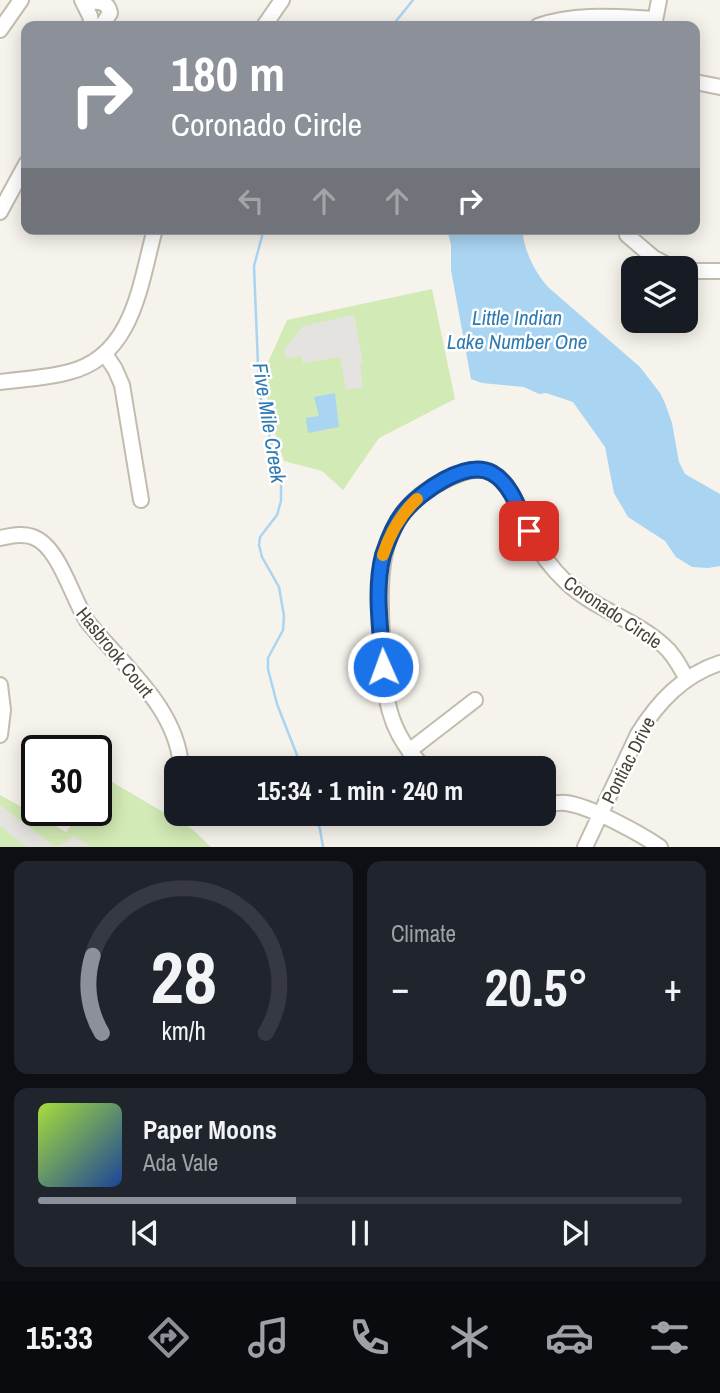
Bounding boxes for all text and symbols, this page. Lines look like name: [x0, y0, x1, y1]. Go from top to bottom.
text: 180 m: [171, 40, 285, 106]
icon: right: [56, 49, 147, 140]
text: Coronado Circle: [171, 103, 362, 146]
icon: left: [232, 182, 270, 220]
icon: ahead: [305, 182, 343, 220]
icon: ahead: [378, 182, 416, 220]
icon: right: [451, 182, 489, 220]
map controls: [621, 256, 698, 333]
button: layers: [621, 256, 698, 333]
water label: Little Indian Lake Number One: [447, 303, 587, 356]
water label: Five Mile Creek: [246, 361, 294, 487]
pin: [499, 501, 559, 561]
icon: arrive: [510, 512, 548, 550]
street label: Coronado Circle: [559, 570, 667, 654]
street label: Hasbrook Court: [71, 601, 160, 703]
position arrow: [346, 630, 420, 704]
street label: Pontiac Drive: [595, 712, 661, 808]
speed limit sign: 30: [21, 735, 112, 826]
text: 15:34 · 1 min · 240 m: [257, 773, 463, 808]
text: Climate: [391, 918, 456, 949]
text: 28: [150, 929, 217, 1027]
text: 20.5°: [485, 952, 588, 1022]
text: −: [391, 962, 409, 1013]
text: +: [664, 962, 682, 1013]
text: km/h: [161, 1014, 206, 1048]
text: Paper Moons: [143, 1112, 277, 1147]
text: Ada Vale: [143, 1147, 218, 1178]
icon: previous: [126, 1214, 164, 1252]
icon: pause: [341, 1214, 379, 1252]
icon: next: [556, 1214, 594, 1252]
icon: directions: [144, 1313, 193, 1362]
icon: music: [244, 1313, 293, 1362]
icon: phone: [345, 1313, 394, 1362]
icon: climate: [445, 1313, 494, 1362]
icon: car: [545, 1313, 594, 1362]
icon: filters: [645, 1313, 694, 1362]
text: 15:33: [26, 1316, 93, 1359]

